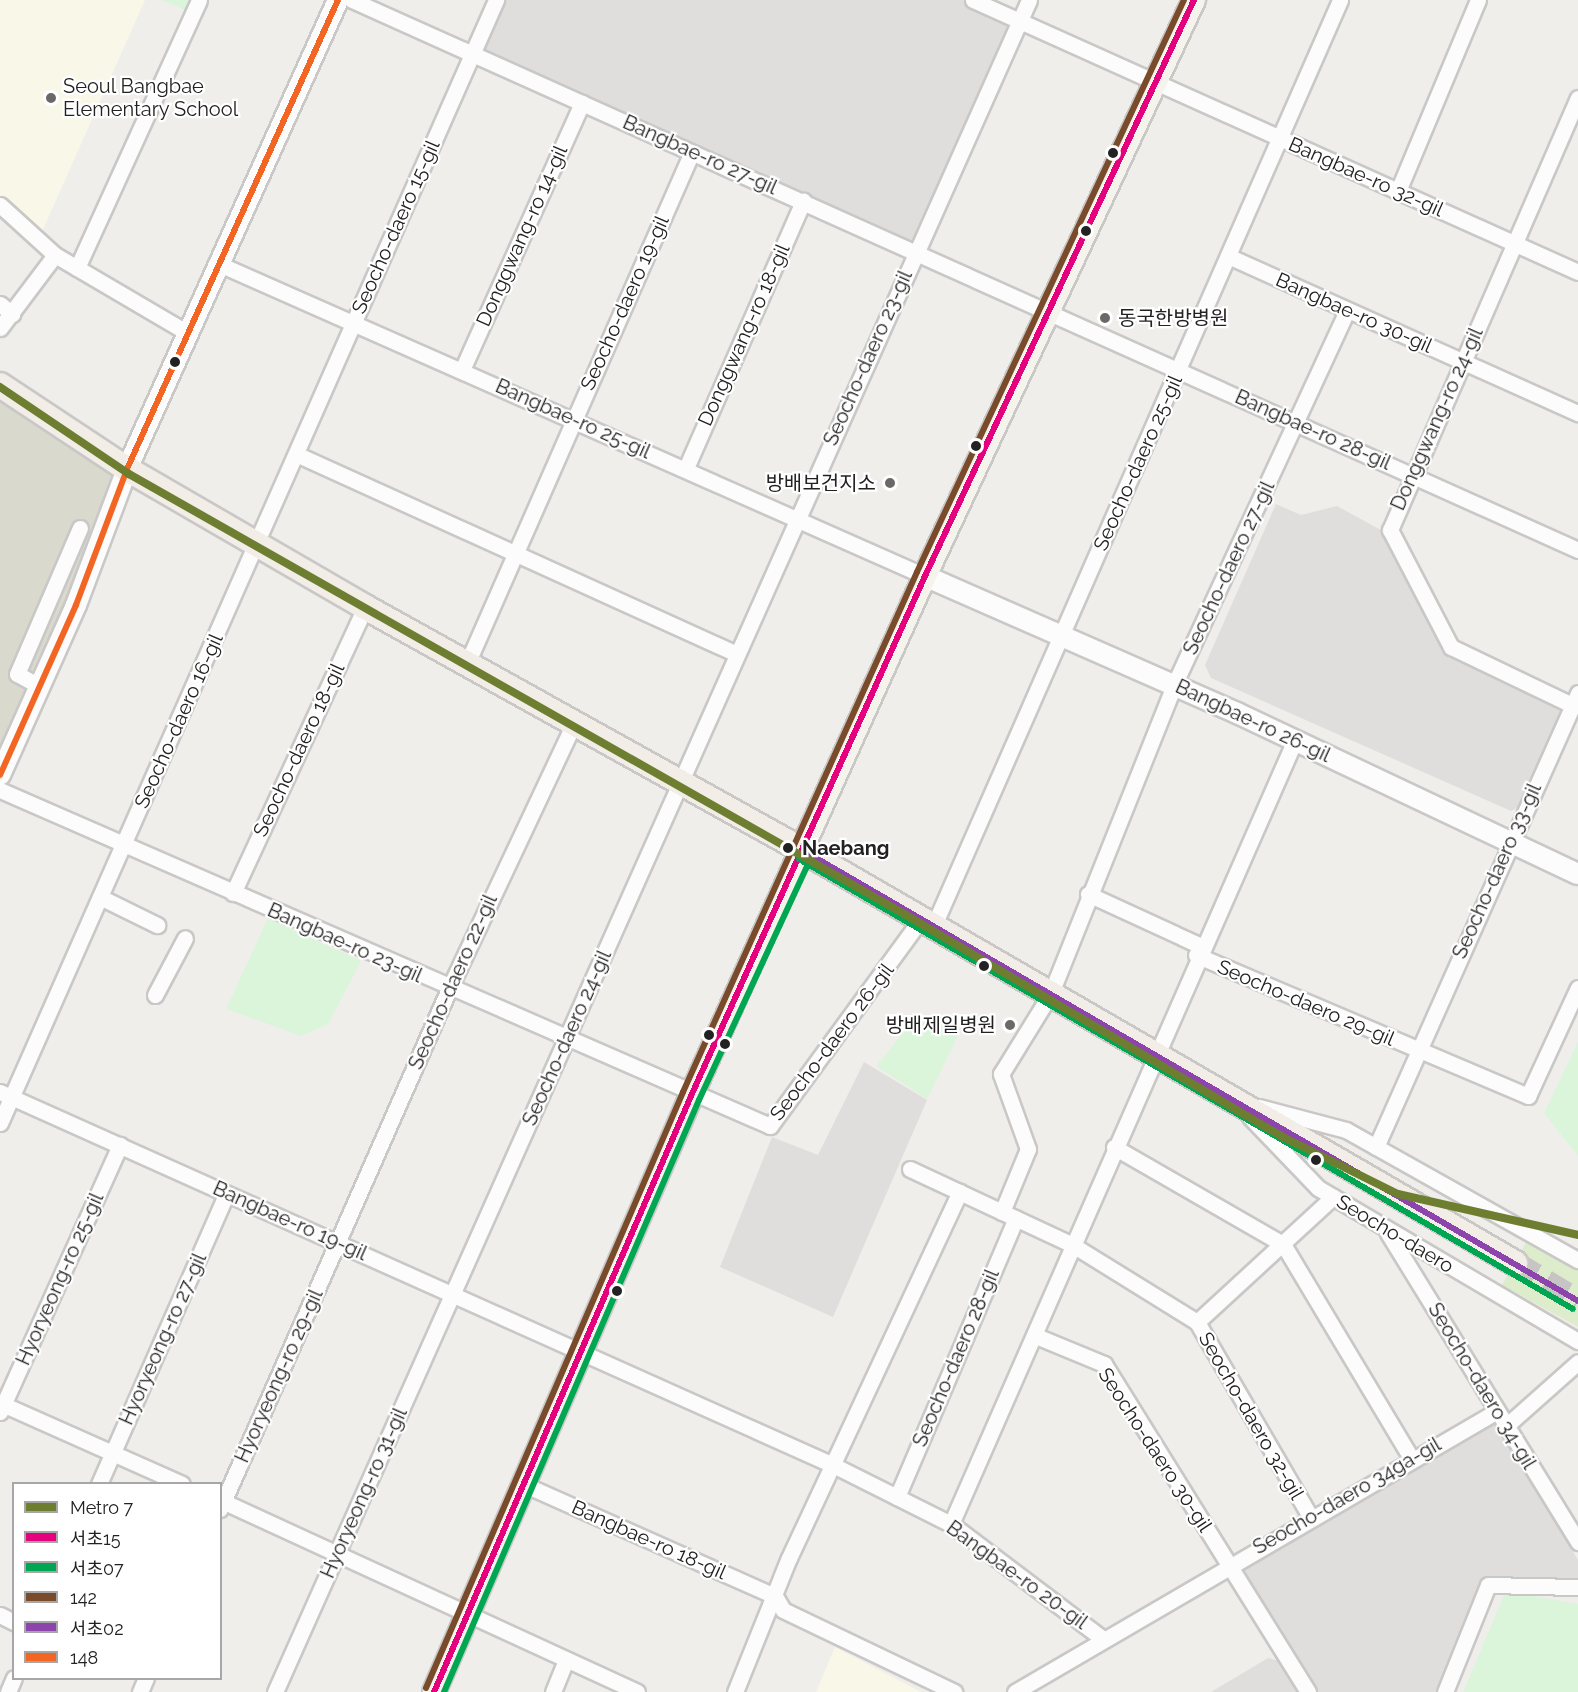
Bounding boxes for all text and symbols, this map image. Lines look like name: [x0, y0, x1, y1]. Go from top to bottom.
place label: Seoul Bangbae Elementary School: [63, 74, 239, 121]
marker: Seoul Bangbae Elementary School: [44, 91, 58, 105]
street label: Bangbae-ro 27-gil: [619, 110, 781, 200]
street label: Bangbae-ro 32-gil: [1285, 132, 1447, 222]
street label: Seocho-daero 15-gil: [347, 136, 445, 318]
street label: Donggwang-ro 14-gil: [471, 142, 573, 330]
unlabelled marker: [1107, 147, 1119, 159]
street label: Seocho-daero 19-gil: [576, 212, 674, 394]
unlabelled marker: [1080, 225, 1092, 237]
street label: Donggwang-ro 18-gil: [693, 240, 795, 430]
street label: Seocho-daero 23-gil: [819, 267, 917, 449]
street label: Bangbae-ro 30-gil: [1272, 268, 1436, 358]
place label: 동국한방병원: [1118, 306, 1228, 330]
marker: 동국한방병원: [1096, 309, 1114, 327]
street label: Donggwang-ro 24-gil: [1386, 324, 1488, 514]
unlabelled marker: [169, 356, 181, 368]
street label: Seocho-daero 25-gil: [1089, 372, 1187, 554]
street label: Bangbae-ro 25-gil: [492, 374, 654, 464]
street label: Bangbae-ro 28-gil: [1231, 385, 1395, 475]
unlabelled marker: [970, 440, 982, 452]
place label: 방배보건지소: [766, 471, 876, 495]
marker: 방배보건지소: [881, 474, 899, 492]
street label: Seocho-daero 27-gil: [1178, 477, 1280, 659]
street label: Seocho-daero 16-gil: [130, 630, 228, 812]
street label: Seocho-daero 18-gil: [248, 659, 350, 841]
street label: Bangbae-ro 26-gil: [1172, 675, 1334, 767]
street label: Seocho-daero 33-gil: [1447, 780, 1547, 962]
place label: Naebang: [802, 836, 890, 860]
marker: Naebang: [779, 839, 797, 857]
street label: Seocho-daero 22-gil: [404, 891, 502, 1073]
street label: Bangbae-ro 23-gil: [264, 898, 426, 988]
street label: Seocho-daero 24-gil: [518, 947, 616, 1129]
street label: Seocho-daero 29-gil: [1214, 955, 1398, 1051]
street label: Seocho-daero 26-gil: [765, 959, 899, 1125]
unlabelled marker: [978, 960, 990, 972]
place label: 방배제일병원: [886, 1013, 996, 1037]
marker: 방배제일병원: [1001, 1016, 1019, 1034]
unlabelled marker: [703, 1029, 715, 1041]
unlabelled marker: [719, 1038, 731, 1050]
unlabelled marker: [1310, 1154, 1322, 1166]
street label: Bangbae-ro 19-gil: [209, 1176, 371, 1266]
street label: Hyoryeong-ro 25-gil: [11, 1189, 109, 1369]
street label: Seocho-daero: [1332, 1190, 1458, 1278]
street label: Hyoryeong-ro 27-gil: [114, 1249, 212, 1429]
street label: Seocho-daero 28-gil: [908, 1266, 1004, 1450]
unlabelled marker: [611, 1285, 623, 1297]
street label: Hyoryeong-ro 29-gil: [230, 1286, 328, 1466]
street label: Seocho-daero 34-gil: [1423, 1299, 1541, 1473]
street label: Seocho-daero 32-gil: [1193, 1328, 1309, 1504]
street label: Seocho-daero 30-gil: [1093, 1363, 1217, 1537]
street label: Hyoryeong-ro 31-gil: [316, 1404, 412, 1582]
street label: Seocho-daero 34ga-gil: [1249, 1432, 1445, 1560]
legend: [12, 1482, 222, 1680]
street label: Bangbae-ro 18-gil: [568, 1495, 730, 1585]
text: Metro 7: [70, 1497, 133, 1518]
street label: Bangbae-ro 20-gil: [942, 1516, 1092, 1634]
text: 서초15: [70, 1528, 121, 1549]
text: 서초07: [70, 1558, 124, 1579]
text: 142: [70, 1587, 97, 1608]
text: 서초02: [70, 1618, 124, 1639]
text: 148: [70, 1647, 98, 1668]

